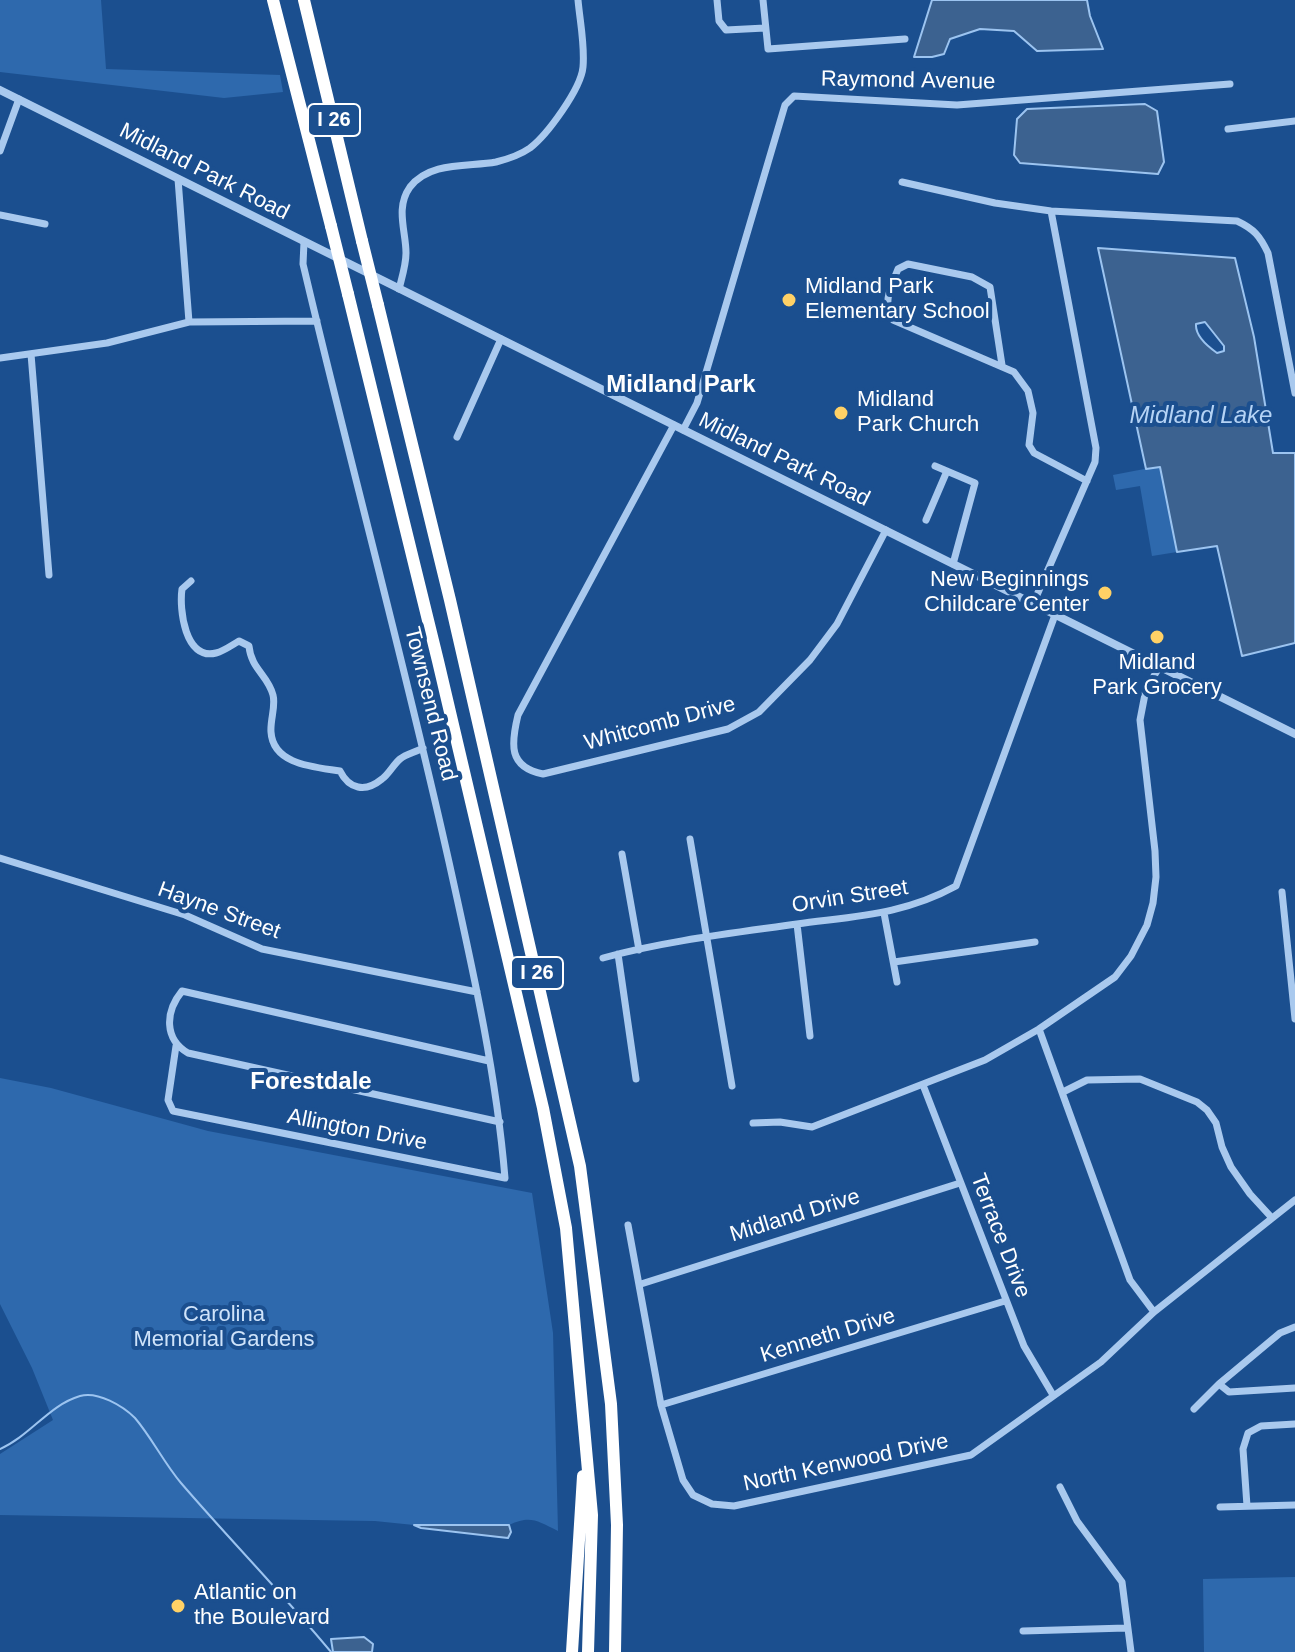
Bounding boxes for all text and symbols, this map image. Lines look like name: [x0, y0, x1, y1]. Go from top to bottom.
street label: Raymond Avenue: [821, 66, 995, 96]
road number: I 26: [308, 104, 360, 136]
street label: Midland Park Road: [115, 118, 293, 226]
place label: Midland Park Elementary School: [805, 274, 990, 326]
marker: Midland Park Elementary School: [780, 291, 798, 309]
district label: Midland Park: [606, 371, 756, 399]
place label: Midland Park Church: [857, 387, 979, 438]
water label: Midland Lake: [1130, 402, 1272, 430]
marker: Midland Park Church: [832, 404, 850, 422]
street label: Midland Park Road: [694, 407, 874, 513]
place label: New Beginnings Childcare Center: [924, 567, 1089, 618]
marker: New Beginnings Childcare Center: [1096, 584, 1114, 602]
street label: Townsend Road: [398, 624, 462, 784]
marker: Midland Park Grocery: [1148, 628, 1166, 646]
place label: Midland Park Grocery: [1092, 650, 1222, 702]
street label: Whitcomb Drive: [582, 691, 738, 757]
street label: Orvin Street: [790, 875, 910, 919]
street label: Hayne Street: [154, 877, 284, 945]
road number: I 26: [511, 957, 563, 989]
district label: Forestdale: [250, 1068, 372, 1096]
street label: Allington Drive: [285, 1104, 429, 1156]
street label: Terrace Drive: [964, 1170, 1036, 1302]
street label: Midland Drive: [727, 1184, 863, 1248]
park label: Carolina Memorial Gardens: [134, 1302, 314, 1354]
street label: Kenneth Drive: [757, 1303, 899, 1369]
street label: North Kenwood Drive: [741, 1428, 951, 1498]
place label: Atlantic on the Boulevard: [194, 1580, 330, 1632]
marker: Atlantic on the Boulevard: [169, 1597, 187, 1615]

